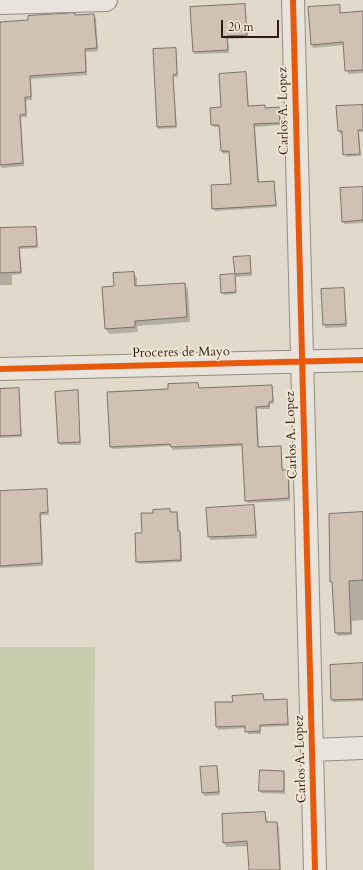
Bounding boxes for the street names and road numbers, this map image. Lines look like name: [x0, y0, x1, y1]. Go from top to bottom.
street label: Carlos A. Lopez: [275, 67, 293, 155]
street label: Proceres de Mayo: [132, 344, 230, 362]
street label: Carlos A. Lopez: [283, 391, 301, 479]
street label: Carlos A. Lopez: [292, 715, 310, 803]

